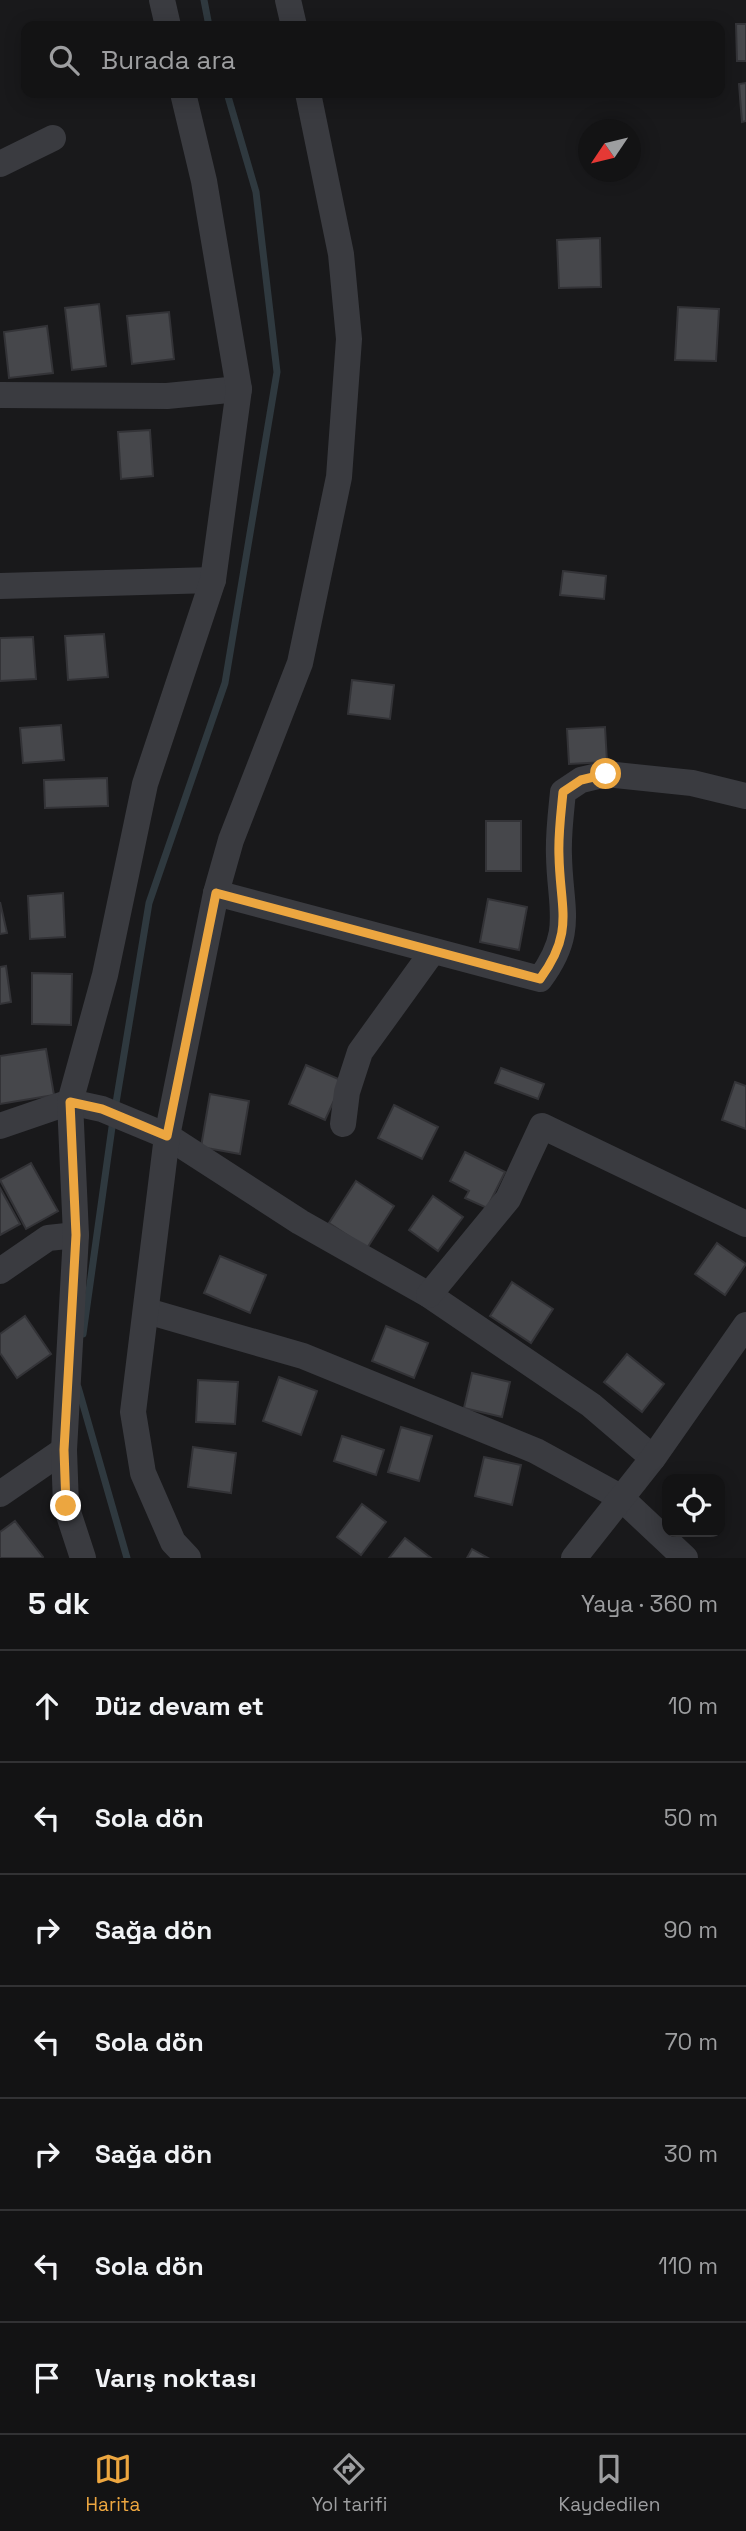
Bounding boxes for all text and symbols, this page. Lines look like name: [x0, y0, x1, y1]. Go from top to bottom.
search box: [21, 21, 725, 98]
icon: search: [45, 41, 83, 79]
text: Burada ara: [101, 43, 236, 77]
north arrow: [578, 119, 641, 182]
route start: [590, 758, 621, 789]
map controls: [662, 1474, 725, 1537]
button: locate: [662, 1474, 725, 1537]
route end: [50, 1490, 81, 1521]
text: 5 dk: [28, 1584, 90, 1623]
text: Yaya · 360 m: [581, 1589, 718, 1619]
icon: ahead: [28, 1687, 66, 1725]
text: Düz devam et: [95, 1689, 264, 1723]
text: 10 m: [668, 1691, 718, 1721]
icon: left: [28, 1799, 66, 1837]
text: Sola dön: [95, 1801, 204, 1835]
text: 50 m: [664, 1803, 718, 1833]
icon: right: [28, 1911, 66, 1949]
text: Sağa dön: [95, 1913, 212, 1947]
text: 90 m: [663, 1915, 718, 1945]
icon: left: [28, 2023, 66, 2061]
text: Sola dön: [95, 2025, 204, 2059]
text: 70 m: [665, 2027, 718, 2057]
icon: right: [28, 2135, 66, 2173]
text: Sağa dön: [95, 2137, 212, 2171]
text: 30 m: [664, 2139, 718, 2169]
icon: left: [28, 2247, 66, 2285]
text: Sola dön: [95, 2249, 204, 2283]
text: 110 m: [658, 2251, 718, 2281]
icon: arrive: [28, 2359, 66, 2397]
text: Varış noktası: [95, 2361, 257, 2395]
tab: Harita: [86, 2450, 140, 2517]
tab: Yol tarifi: [312, 2450, 387, 2517]
tab: Kaydedilen: [559, 2450, 660, 2517]

